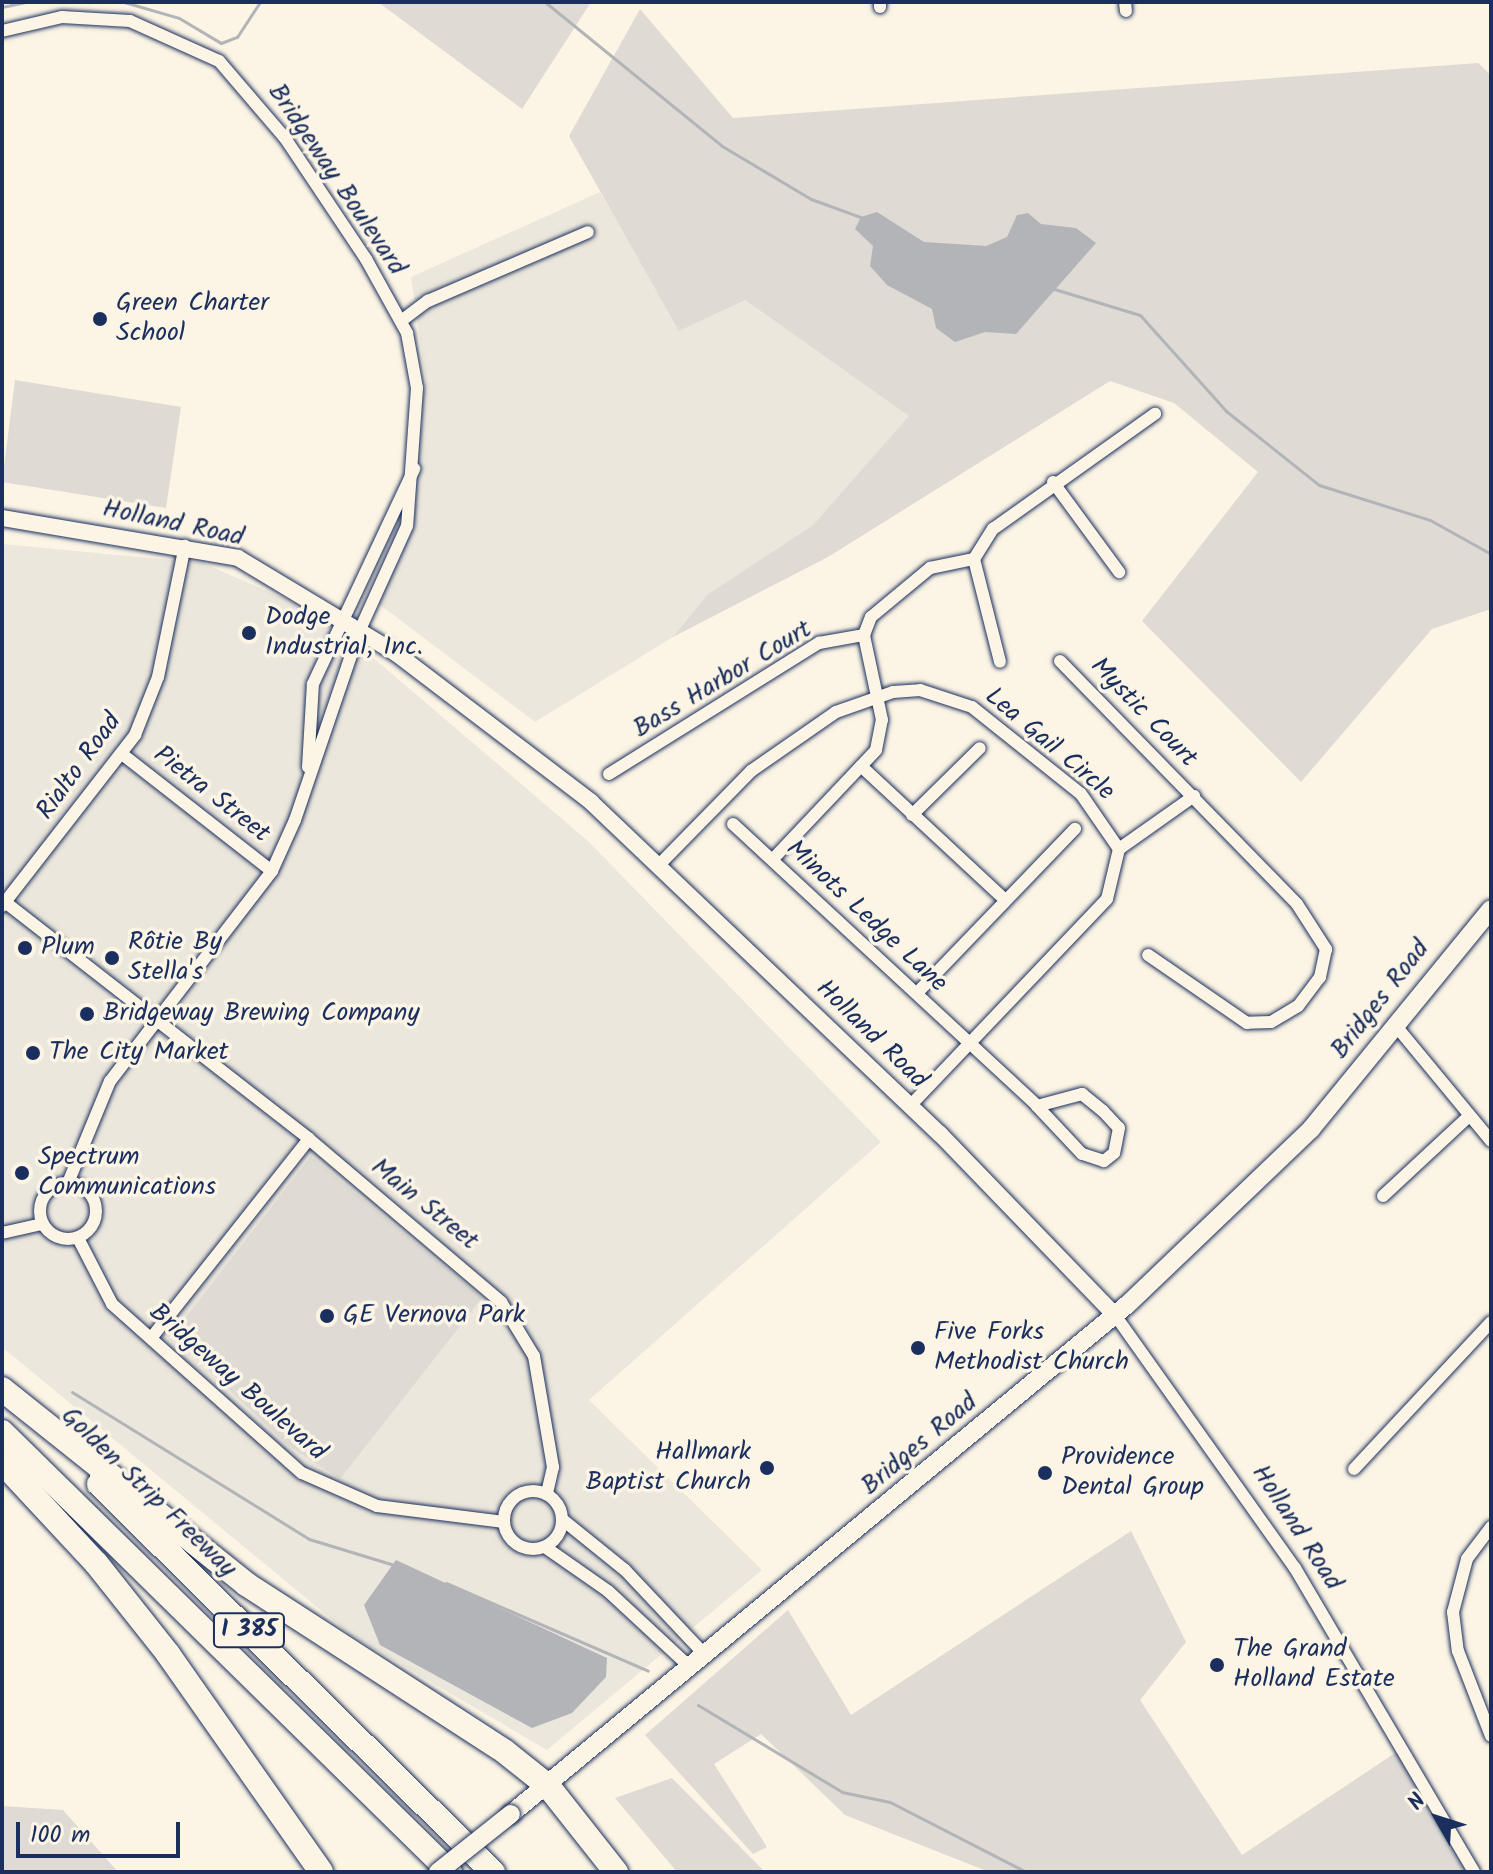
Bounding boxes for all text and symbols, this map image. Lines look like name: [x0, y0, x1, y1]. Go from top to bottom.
street label: Bridgeway Boulevard: [260, 78, 412, 282]
place label: Green Charter School: [116, 288, 269, 350]
marker: Green Charter School: [91, 310, 109, 328]
street label: Holland Road: [100, 494, 246, 554]
place label: Dodge Industrial, Inc.: [265, 602, 423, 664]
street label: Bass Harbor Court: [628, 614, 818, 746]
marker: Dodge Industrial, Inc.: [240, 624, 258, 642]
street label: Mystic Court: [1083, 652, 1203, 774]
street label: Lea Gail Circle: [978, 682, 1120, 808]
street label: Rialto Road: [31, 708, 129, 826]
street label: Pietra Street: [147, 740, 275, 850]
street label: Minots Ledge Lane: [779, 834, 953, 1000]
place label: Rôtie By Stella's: [128, 927, 222, 988]
place label: Plum: [41, 932, 95, 964]
street label: Bridges Road: [1325, 934, 1437, 1066]
marker: Plum: [16, 939, 34, 957]
marker: Rôtie By Stella's: [103, 949, 121, 967]
street label: Holland Road: [809, 974, 933, 1096]
place label: Bridgeway Brewing Company: [103, 998, 420, 1030]
marker: Bridgeway Brewing Company: [78, 1005, 96, 1023]
place label: The City Market: [49, 1037, 229, 1069]
marker: The City Market: [24, 1044, 42, 1062]
place label: Spectrum Communications: [38, 1142, 216, 1204]
street label: Main Street: [364, 1152, 484, 1258]
marker: Spectrum Communications: [13, 1164, 31, 1182]
street label: Bridgeway Boulevard: [142, 1298, 332, 1468]
place label: GE Vernova Park: [343, 1300, 525, 1332]
marker: GE Vernova Park: [318, 1307, 336, 1325]
place label: Five Forks Methodist Church: [934, 1317, 1129, 1378]
marker: Five Forks Methodist Church: [909, 1339, 927, 1357]
street label: Bridges Road: [856, 1387, 984, 1503]
street label: Golden Strip Freeway: [54, 1401, 242, 1585]
place label: Hallmark Baptist Church: [586, 1437, 751, 1498]
place label: Providence Dental Group: [1061, 1442, 1204, 1504]
marker: Hallmark Baptist Church: [758, 1459, 776, 1477]
street label: Holland Road: [1244, 1459, 1348, 1597]
marker: Providence Dental Group: [1036, 1464, 1054, 1482]
road number: I 385: [211, 1610, 287, 1650]
place label: The Grand Holland Estate: [1233, 1634, 1395, 1696]
marker: The Grand Holland Estate: [1208, 1656, 1226, 1674]
north arrow: [1397, 1778, 1477, 1858]
text: N: [1400, 1786, 1436, 1819]
scale bar: [20, 1806, 184, 1856]
text: 100 m: [30, 1816, 90, 1855]

